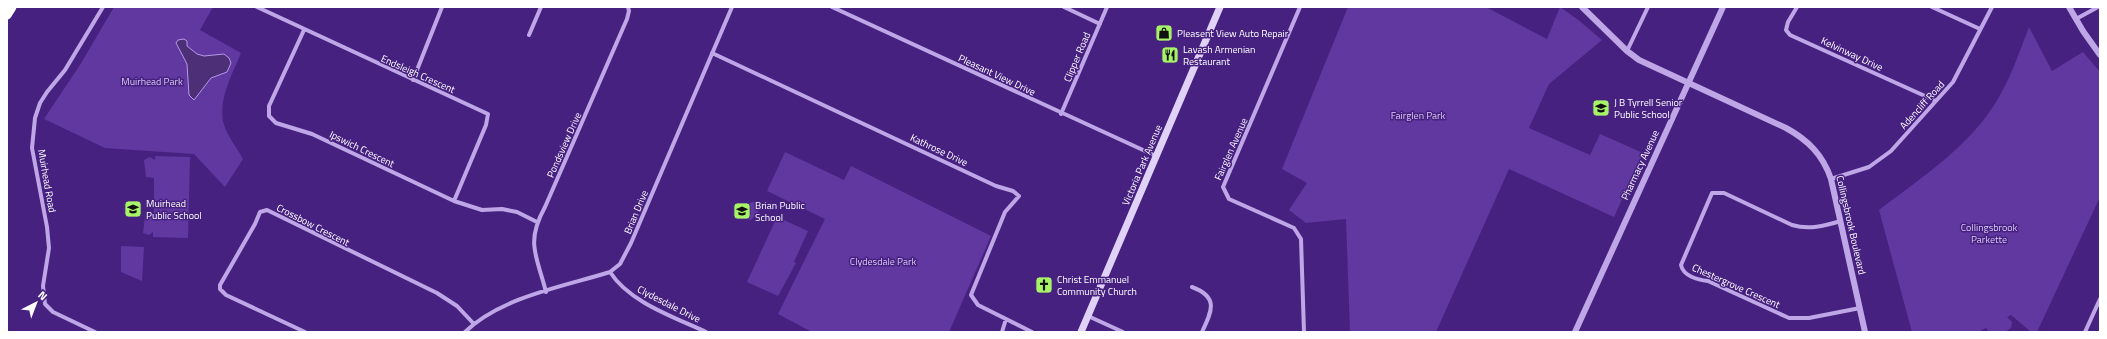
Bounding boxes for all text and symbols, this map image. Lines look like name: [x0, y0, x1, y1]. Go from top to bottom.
shop icon: Pleasent View Auto Repair: [1154, 23, 1174, 43]
place label: Pleasent View Auto Repair: [1177, 26, 1289, 41]
street label: Clipper Road: [1060, 30, 1094, 84]
street label: Kelvinway Drive: [1819, 33, 1885, 75]
place label: Lavash Armenian Restaurant: [1183, 42, 1255, 69]
restaurant icon: Lavash Armenian Restaurant: [1160, 45, 1180, 65]
street label: Endsleigh Crescent: [379, 51, 458, 97]
street label: Pleasant View Drive: [956, 51, 1038, 99]
park label: Muirhead Park: [121, 74, 183, 89]
street label: Adencliff Road: [1896, 77, 1948, 133]
place label: J B Tyrrell Senior Public School: [1614, 95, 1683, 122]
school or university icon: J B Tyrrell Senior Public School: [1591, 98, 1611, 118]
park label: Fairglen Park: [1391, 108, 1446, 123]
street label: Pondsview Drive: [543, 110, 585, 180]
street label: Fairglen Avenue: [1211, 115, 1251, 183]
street label: Victoria Park Avenue: [1118, 122, 1166, 208]
street label: Ipswich Crescent: [327, 127, 398, 171]
street label: Pharmacy Avenue: [1617, 127, 1663, 203]
street label: Kathrose Drive: [908, 130, 970, 170]
street label: Muirhead Road: [34, 148, 60, 214]
street label: Collingsbrook Boulevard: [1832, 174, 1870, 276]
street label: Brian Drive: [620, 188, 652, 236]
place label: Muirhead Public School: [146, 196, 202, 223]
place label: Brian Public School: [755, 198, 805, 225]
school or university icon: Muirhead Public School: [123, 199, 143, 219]
street label: Crossbow Crescent: [274, 200, 353, 250]
school or university icon: Brian Public School: [732, 201, 752, 221]
park label: Collingsbrook Parkette: [1961, 220, 2017, 247]
park label: Clydesdale Park: [850, 254, 916, 269]
street label: Chestergrove Crescent: [1690, 260, 1783, 312]
place label: Christ Emmanuel Community Church: [1057, 272, 1137, 299]
church icon: Christ Emmanuel Community Church: [1034, 275, 1054, 295]
street label: Clydesdale Drive: [635, 282, 703, 326]
north arrow: [16, 283, 56, 323]
text: N: [35, 287, 51, 304]

